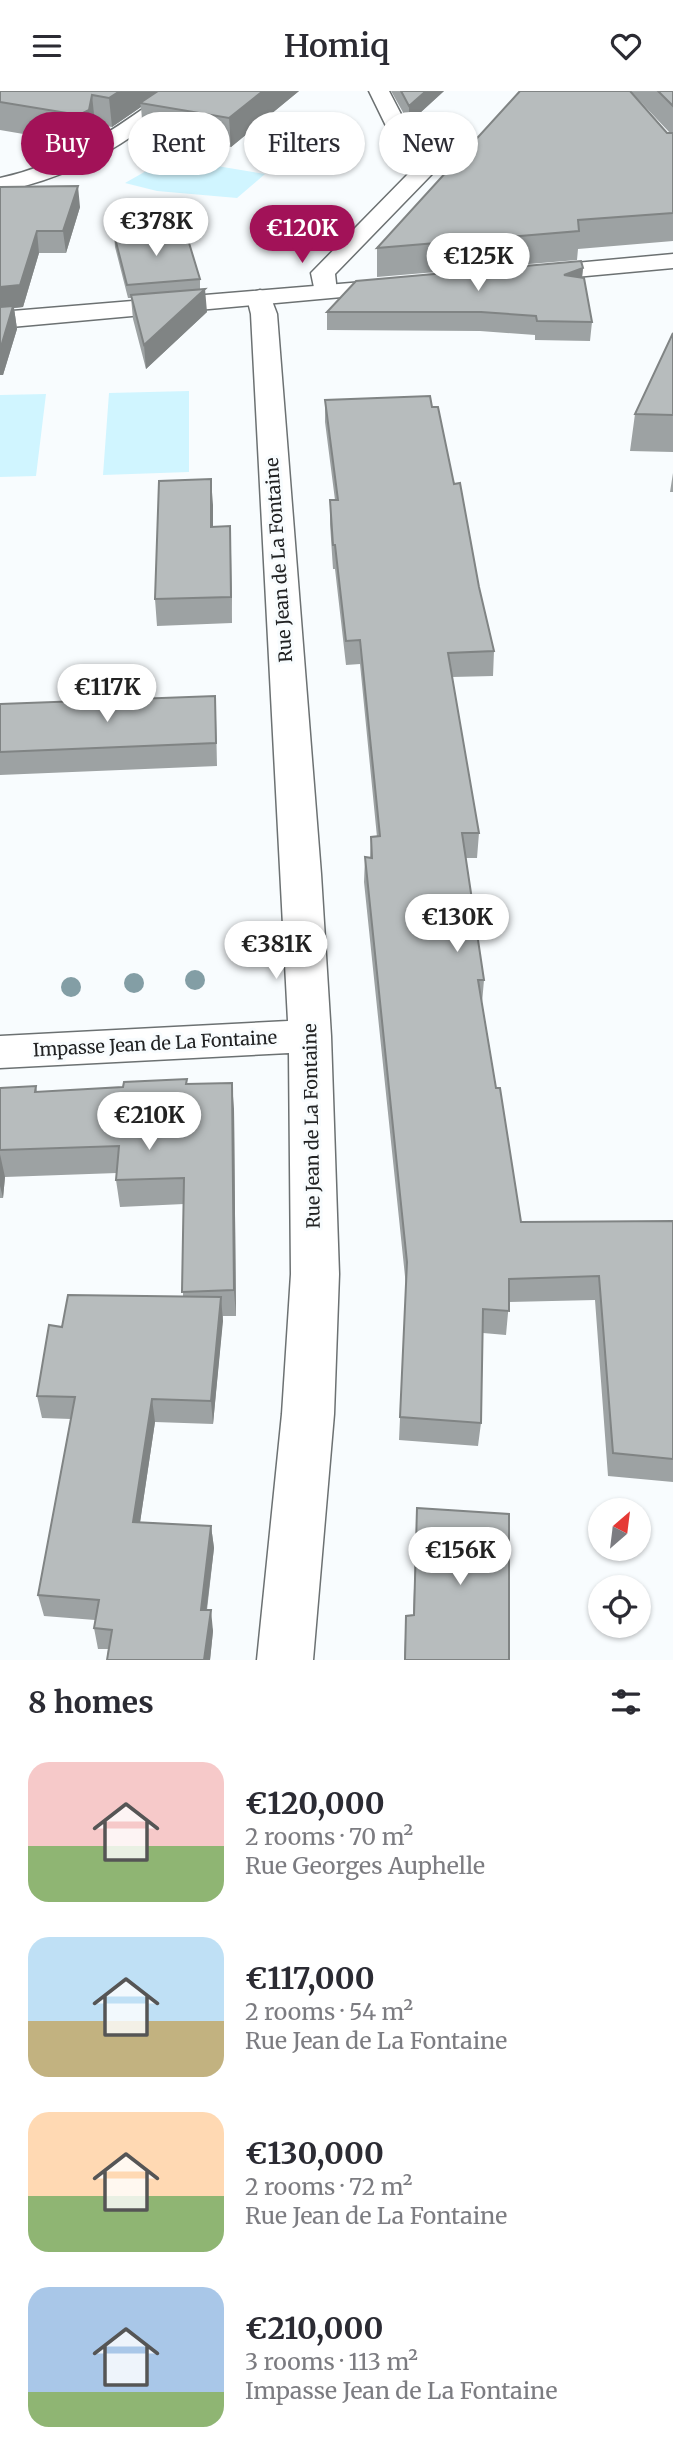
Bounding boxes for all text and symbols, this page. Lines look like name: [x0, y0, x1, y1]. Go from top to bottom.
text: Homiq: [284, 26, 389, 66]
icon: menu: [28, 27, 66, 65]
icon: heart: [607, 27, 645, 65]
chip: Buy: [21, 112, 114, 175]
chip: Rent: [128, 112, 230, 175]
chip: Filters: [244, 112, 365, 175]
chip: New: [379, 112, 478, 175]
pin: €378K: [107, 199, 205, 258]
pin: €120K: [253, 205, 351, 265]
text: €378K: [119, 206, 193, 235]
text: €120K: [266, 213, 338, 242]
pin: €125K: [429, 233, 527, 293]
text: €125K: [443, 241, 513, 270]
street label: Rue Jean de La Fontaine: [260, 457, 297, 663]
pin: €117K: [58, 665, 156, 724]
text: €117K: [73, 672, 141, 701]
pin: €130K: [408, 895, 506, 954]
text: €130K: [421, 902, 493, 931]
pin: €381K: [227, 921, 325, 981]
text: €381K: [240, 929, 312, 958]
street label: Rue Jean de La Fontaine: [298, 1023, 325, 1229]
street label: Impasse Jean de La Fontaine: [32, 1026, 278, 1061]
pin: €210K: [100, 1093, 198, 1152]
text: €210K: [113, 1100, 185, 1129]
north arrow: [588, 1498, 651, 1561]
map controls: [588, 1498, 651, 1638]
pin: €156K: [411, 1527, 509, 1587]
text: €156K: [424, 1535, 496, 1564]
button: locate: [588, 1575, 651, 1638]
text: 8 homes: [28, 1683, 154, 1721]
icon: filters: [607, 1683, 645, 1721]
text: €120,000: [245, 1784, 385, 1822]
icon: home: [84, 1790, 168, 1874]
text: 2 rooms · 70 m²: [245, 1822, 413, 1851]
text: Rue Georges Auphelle: [245, 1851, 485, 1880]
text: €117,000: [245, 1959, 375, 1997]
icon: home: [84, 1965, 168, 2049]
text: 2 rooms · 54 m²: [245, 1997, 413, 2026]
text: Rue Jean de La Fontaine: [245, 2026, 507, 2055]
text: €130,000: [245, 2134, 384, 2172]
icon: home: [84, 2140, 168, 2224]
text: 2 rooms · 72 m²: [245, 2172, 412, 2201]
text: Rue Jean de La Fontaine: [245, 2201, 507, 2230]
text: €210,000: [245, 2309, 383, 2347]
icon: home: [84, 2315, 168, 2399]
text: 3 rooms · 113 m²: [245, 2347, 418, 2376]
text: Impasse Jean de La Fontaine: [245, 2376, 557, 2405]

